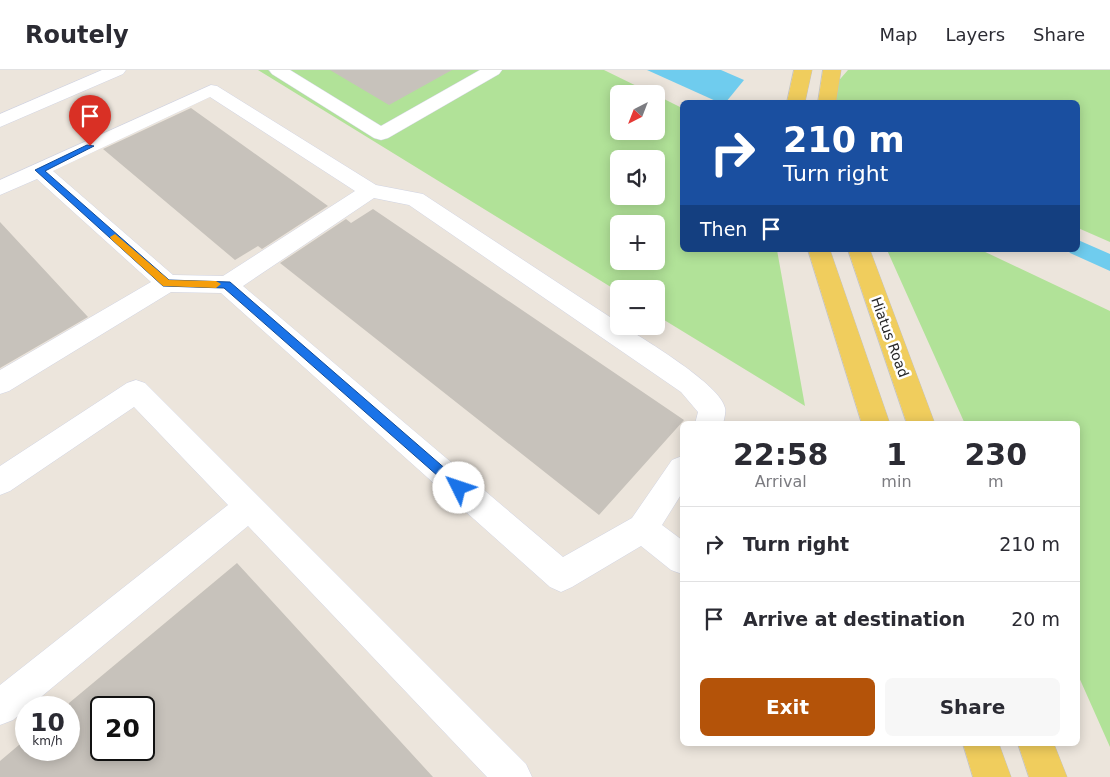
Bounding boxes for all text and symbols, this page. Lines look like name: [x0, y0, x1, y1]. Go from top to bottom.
text: Routely: [25, 21, 129, 49]
text: Map: [879, 24, 917, 45]
text: Layers: [945, 24, 1005, 45]
text: Share: [1033, 24, 1085, 45]
north arrow: [610, 85, 665, 140]
map controls: [610, 85, 665, 335]
pin: [69, 95, 111, 146]
icon: arrive: [76, 102, 104, 130]
icon: right: [700, 120, 765, 185]
text: 210 m: [783, 120, 905, 160]
button: sound: [610, 150, 665, 205]
text: Turn right: [783, 161, 888, 186]
button: +: [610, 215, 665, 270]
icon: arrive: [757, 215, 785, 243]
text: Then: [700, 218, 747, 240]
button: −: [610, 280, 665, 335]
street label: Hiatus Road: [868, 295, 912, 379]
text: 22:58: [733, 437, 828, 472]
text: 1: [886, 437, 907, 472]
text: 230: [964, 437, 1027, 472]
position arrow: [432, 461, 484, 513]
text: Arrival: [755, 472, 807, 491]
text: min: [881, 472, 912, 491]
text: m: [988, 472, 1004, 491]
icon: right: [700, 530, 728, 558]
text: Turn right: [743, 533, 849, 555]
text: 210 m: [999, 533, 1060, 555]
icon: arrive: [700, 605, 728, 633]
text: Arrive at destination: [743, 608, 965, 630]
text: 20 m: [1011, 608, 1060, 630]
button: Exit: [700, 678, 875, 736]
button: Share: [885, 678, 1060, 736]
speed limit sign: 20: [90, 696, 155, 761]
text: 10: [30, 708, 65, 737]
text: km/h: [32, 734, 63, 748]

